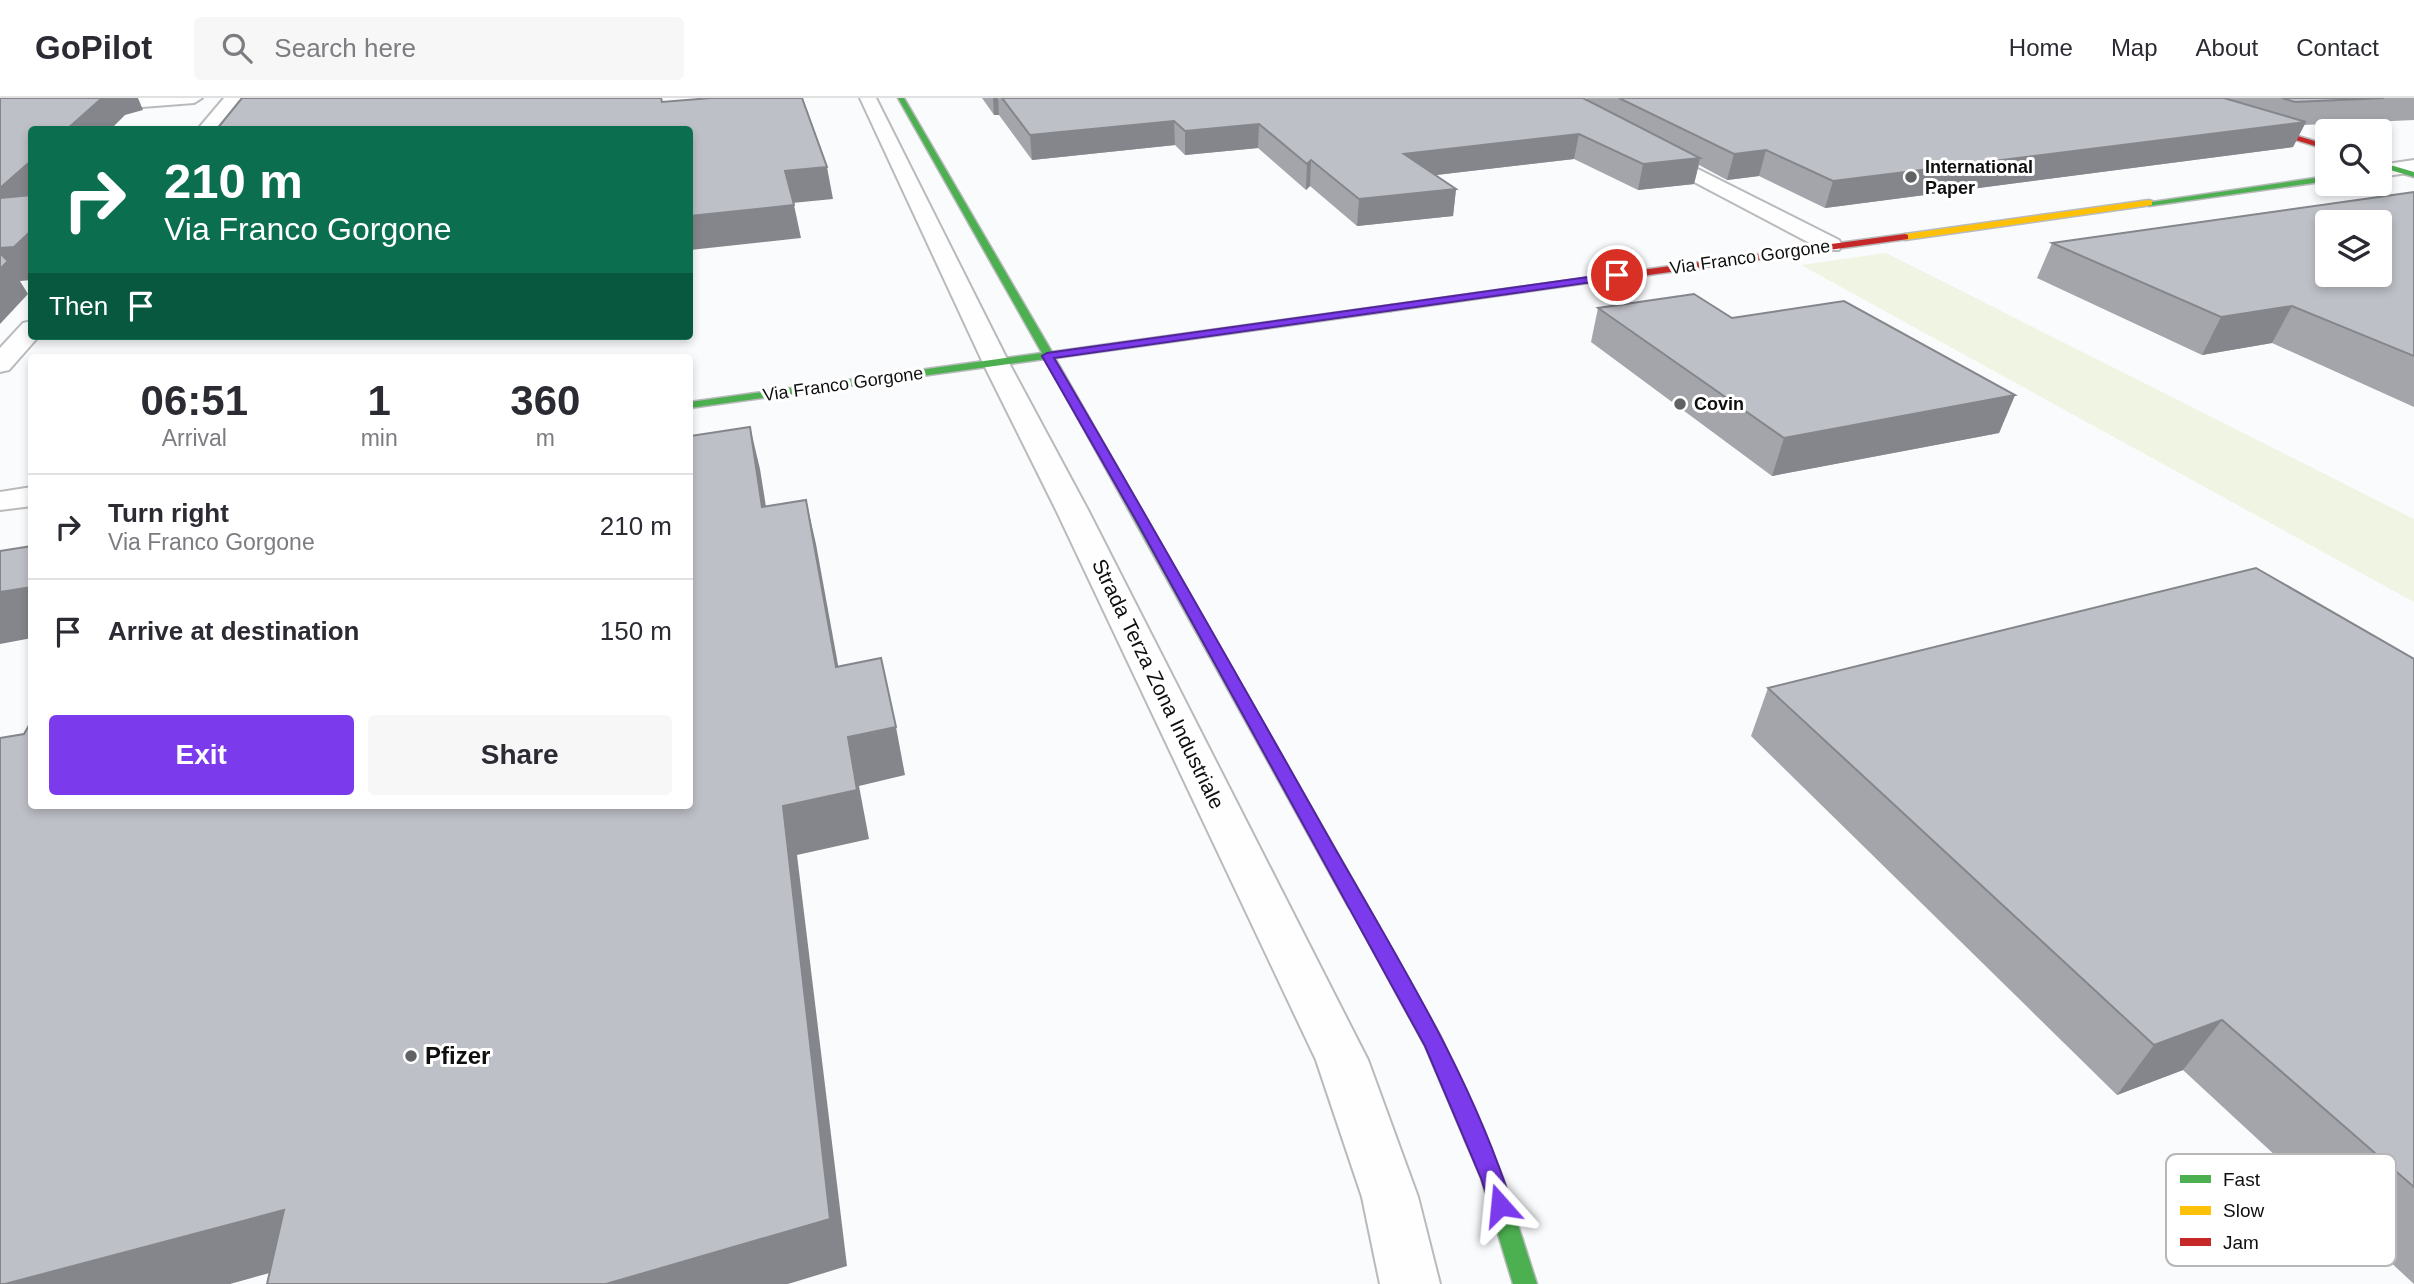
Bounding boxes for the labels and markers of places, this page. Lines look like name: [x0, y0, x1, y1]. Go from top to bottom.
place label: International Paper: [1925, 157, 2033, 198]
marker: International Paper: [1903, 169, 1919, 185]
pin: [1587, 245, 1647, 305]
place label: Covin: [1694, 394, 1744, 414]
marker: Covin: [1672, 396, 1688, 412]
place label: Pfizer: [425, 1042, 490, 1069]
marker: Pfizer: [403, 1048, 419, 1064]

